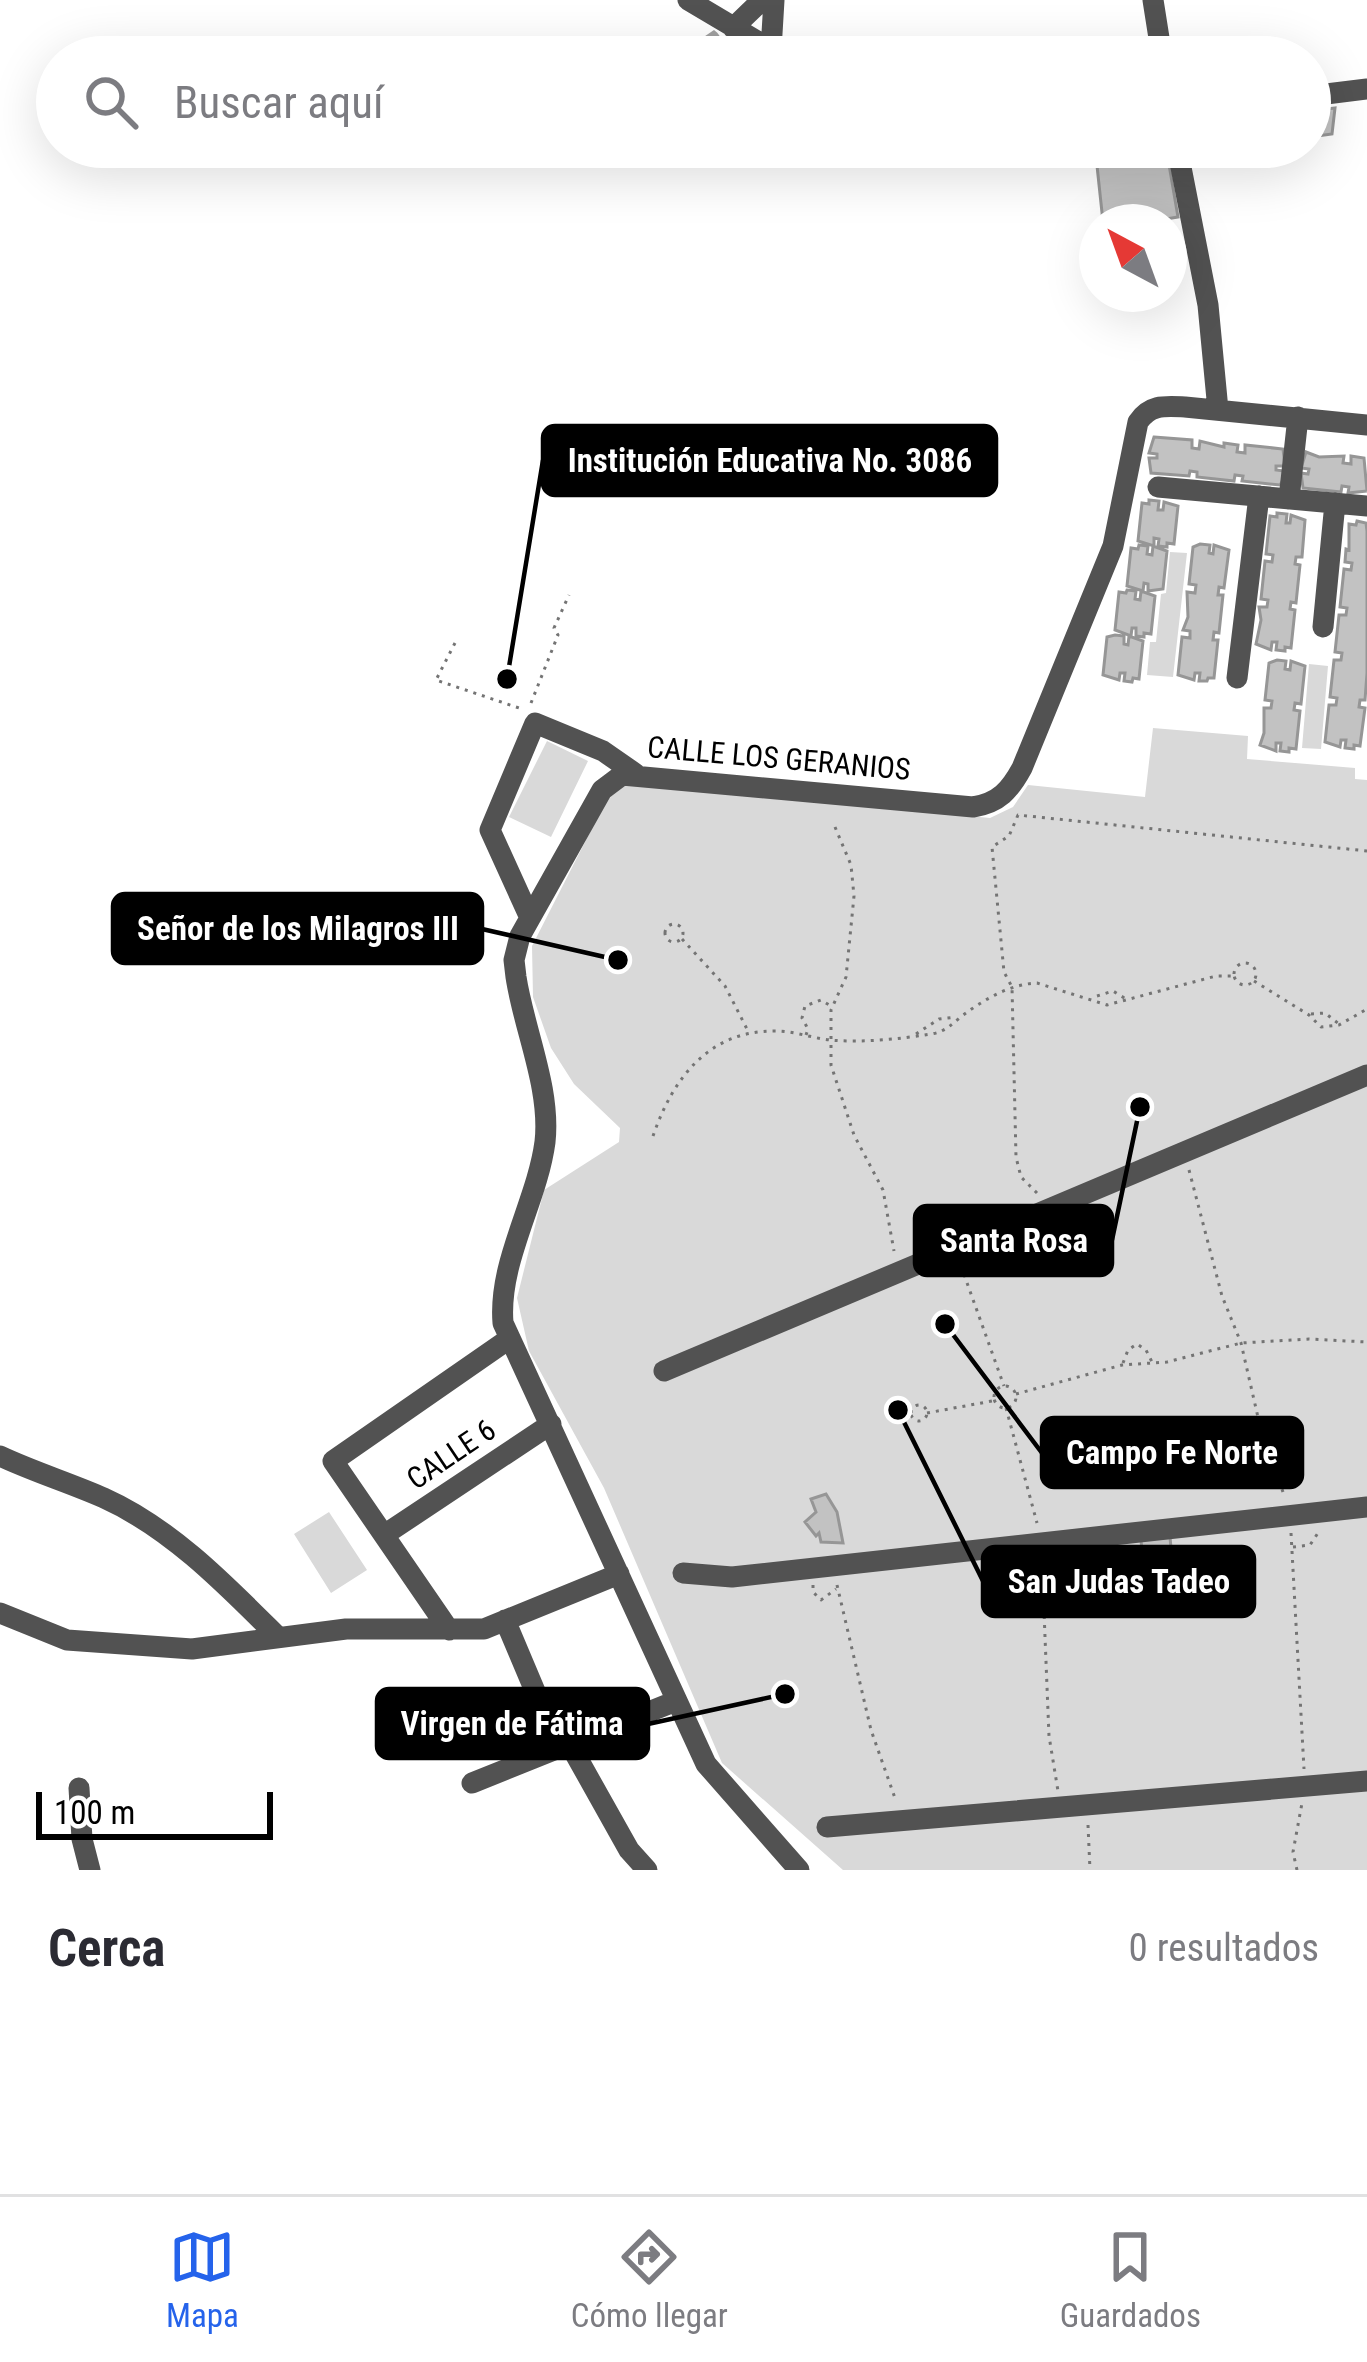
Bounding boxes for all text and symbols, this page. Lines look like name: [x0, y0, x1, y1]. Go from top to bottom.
search box: [36, 36, 1331, 168]
icon: search: [78, 69, 144, 135]
text: Buscar aquí: [174, 76, 384, 129]
north arrow: [1079, 204, 1187, 312]
callout: Institución Educativa No. 3086: [543, 426, 996, 495]
text: Institución Educativa No. 3086: [568, 441, 972, 480]
street label: CALLE LOS GERANIOS: [646, 729, 912, 787]
callout: Señor de los Milagros III: [113, 894, 482, 963]
text: Señor de los Milagros III: [137, 909, 459, 948]
callout: Santa Rosa: [915, 1206, 1112, 1275]
text: Santa Rosa: [940, 1221, 1088, 1260]
street label: CALLE 6: [400, 1412, 502, 1496]
callout: Campo Fe Norte: [1042, 1418, 1302, 1487]
text: Campo Fe Norte: [1066, 1433, 1278, 1472]
callout: San Judas Tadeo: [983, 1547, 1254, 1616]
text: San Judas Tadeo: [1008, 1562, 1230, 1601]
callout: Virgen de Fátima: [377, 1689, 648, 1758]
text: Virgen de Fátima: [400, 1704, 624, 1743]
scale bar: [36, 1786, 273, 1839]
text: 100 m: [54, 1793, 135, 1832]
text: Cerca: [48, 1919, 165, 1978]
text: 0 resultados: [1128, 1925, 1319, 1971]
tab: Mapa: [166, 2224, 239, 2335]
tab: Cómo llegar: [571, 2224, 728, 2335]
tab: Guardados: [1060, 2224, 1201, 2335]

